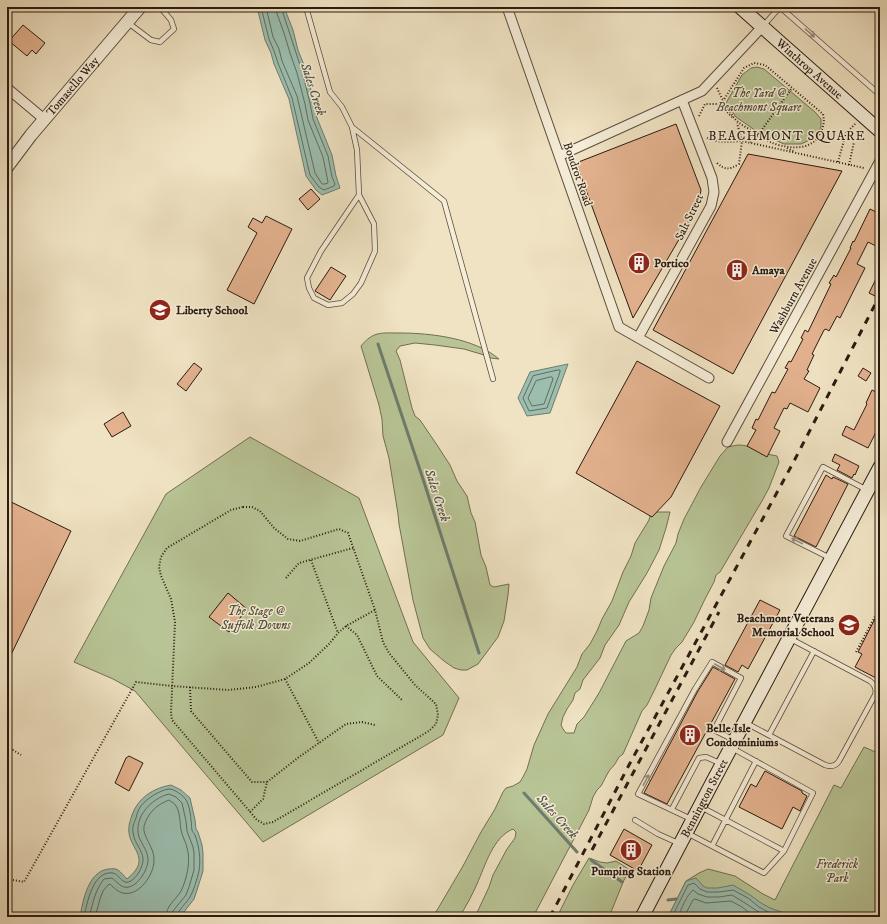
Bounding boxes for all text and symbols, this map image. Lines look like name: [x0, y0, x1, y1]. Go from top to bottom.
one-way arrow: [805, 29, 815, 38]
street label: Winthrop Avenue: [772, 35, 846, 103]
street label: Tomasello Way: [43, 54, 103, 119]
water label: Sales Creek: [297, 60, 329, 118]
park label: The Yard @ Beachmont Square: [716, 86, 802, 115]
district label: BEACHMONT SQUARE: [708, 128, 866, 144]
street label: Boudrot Road: [560, 140, 595, 208]
street label: Salt Street: [672, 191, 707, 243]
building icon: Portico: [626, 250, 652, 276]
street label: Washburn Avenue: [766, 255, 821, 338]
place label: Portico: [654, 256, 689, 271]
building icon: Amaya: [724, 257, 750, 283]
place label: Amaya: [751, 263, 785, 278]
school or university icon: Liberty School: [147, 297, 173, 323]
place label: Liberty School: [176, 303, 248, 318]
water label: Sales Creek: [421, 466, 453, 524]
one-way arrow: [791, 537, 803, 544]
park label: The Stage @ Suffolk Downs: [220, 604, 291, 634]
place label: Beachmont Veterans Memorial School: [737, 611, 834, 640]
school or university icon: Beachmont Veterans Memorial School: [836, 612, 862, 638]
one-way arrow: [714, 663, 726, 671]
place label: Belle Isle Condominiums: [706, 721, 778, 750]
building icon: Belle Isle Condominiums: [677, 722, 703, 748]
street label: Bennington Street: [678, 756, 732, 841]
one-way arrow: [642, 774, 650, 786]
water label: Sales Creek: [532, 790, 582, 843]
building icon: Pumping Station: [618, 837, 644, 863]
park label: Frederick Park: [816, 857, 858, 886]
place label: Pumping Station: [591, 864, 672, 879]

